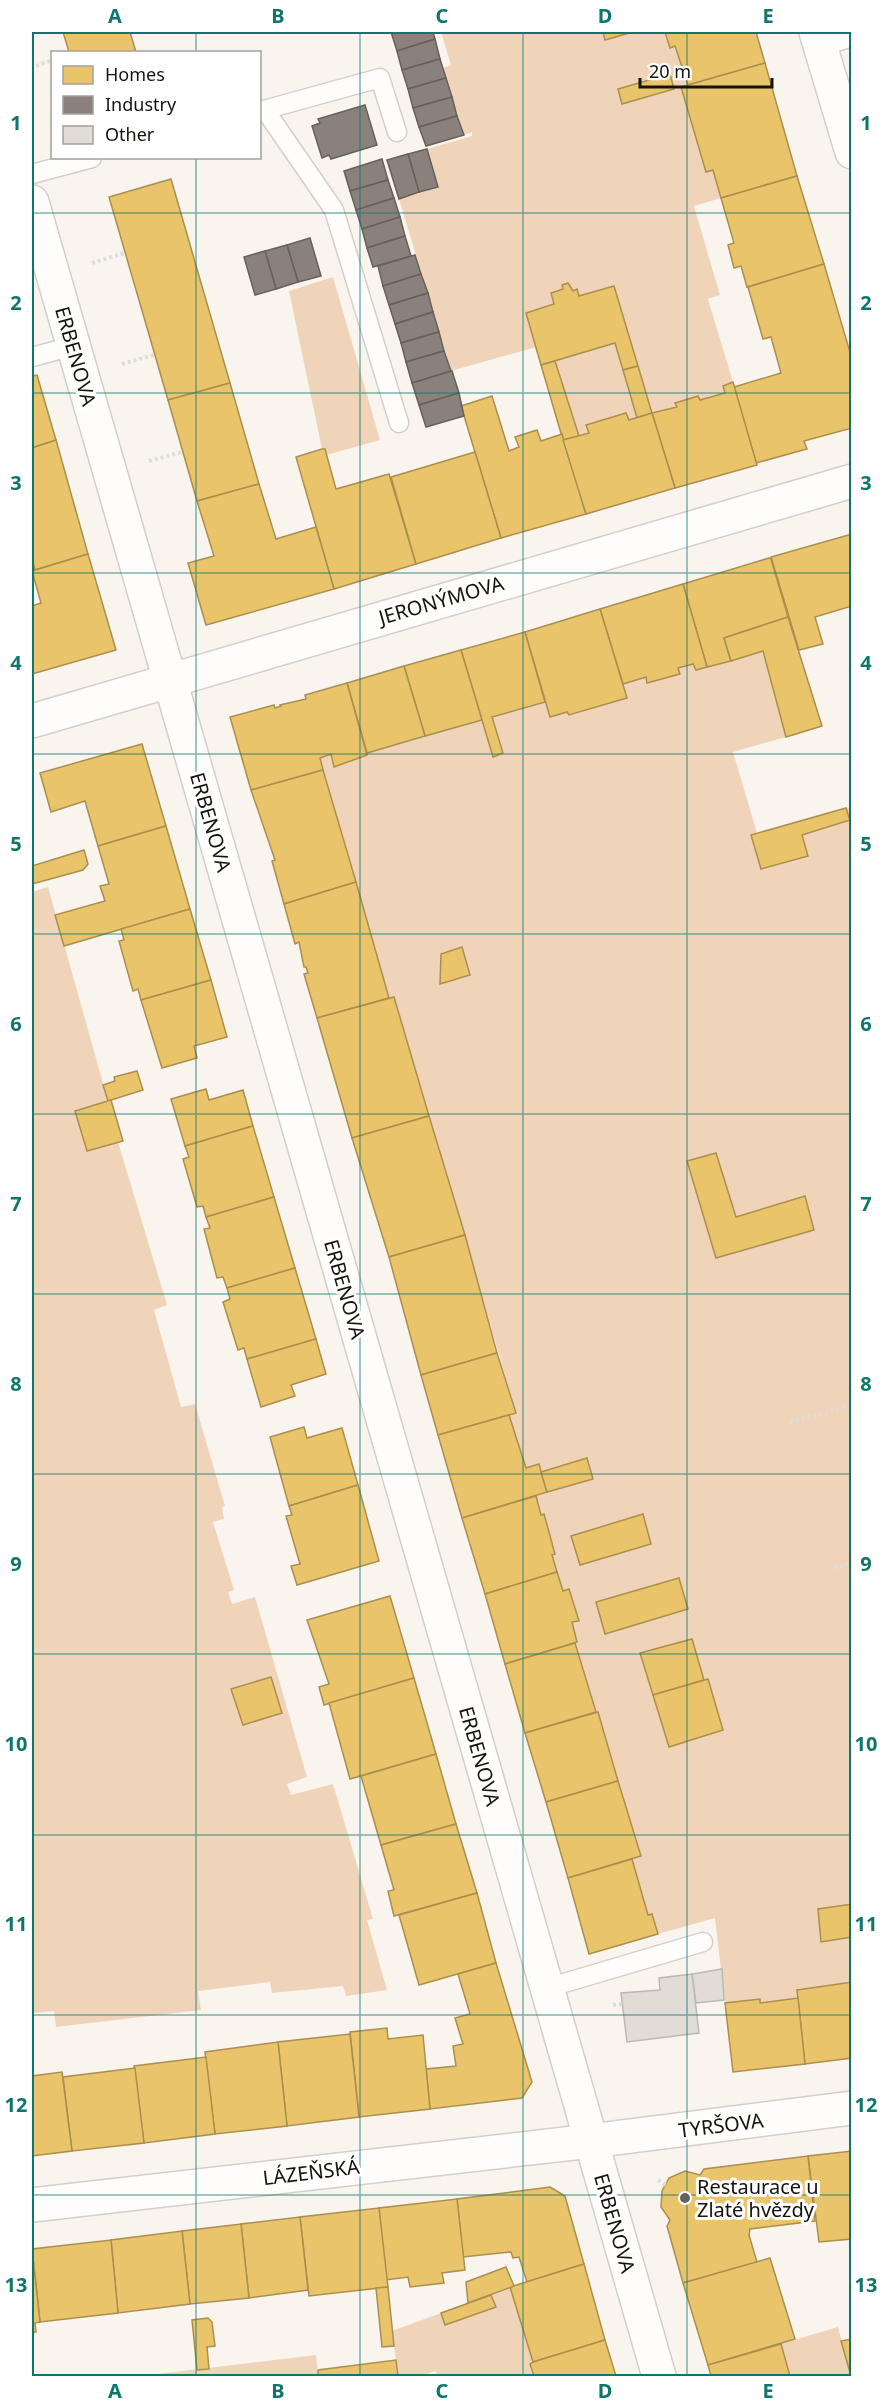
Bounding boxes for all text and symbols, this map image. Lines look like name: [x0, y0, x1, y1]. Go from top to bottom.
text: A: [108, 2, 122, 29]
text: B: [271, 2, 285, 29]
text: C: [436, 2, 449, 29]
text: D: [598, 2, 612, 29]
text: E: [762, 2, 774, 29]
legend: [51, 51, 261, 159]
scale bar: [640, 51, 772, 89]
text: 20 m: [649, 59, 691, 83]
text: Homes: [105, 62, 165, 86]
text: Industry: [105, 92, 177, 116]
text: 1: [10, 109, 22, 136]
text: 1: [860, 109, 872, 136]
text: Other: [105, 122, 155, 146]
text: 2: [10, 289, 22, 316]
text: 2: [860, 289, 872, 316]
street label: ERBENOVA: [49, 303, 103, 409]
text: 3: [10, 469, 22, 496]
text: 3: [860, 469, 872, 496]
street label: JERONÝMOVA: [373, 569, 507, 631]
text: 4: [10, 649, 22, 676]
text: 4: [860, 649, 872, 676]
street label: ERBENOVA: [184, 769, 238, 875]
text: 5: [10, 830, 22, 857]
text: 5: [860, 830, 872, 857]
text: 6: [10, 1010, 22, 1037]
text: 6: [860, 1010, 872, 1037]
text: 7: [10, 1190, 22, 1217]
text: 7: [860, 1190, 872, 1217]
street label: ERBENOVA: [318, 1236, 372, 1342]
text: 8: [10, 1370, 22, 1397]
text: 8: [860, 1370, 872, 1397]
text: 9: [10, 1550, 22, 1577]
text: 9: [860, 1550, 872, 1577]
street label: ERBENOVA: [453, 1703, 507, 1809]
text: 10: [5, 1730, 27, 1757]
text: 10: [855, 1730, 877, 1757]
text: 11: [5, 1910, 27, 1937]
text: 11: [855, 1910, 877, 1937]
text: 12: [5, 2091, 27, 2118]
text: 12: [855, 2091, 877, 2118]
street label: TYRŠOVA: [677, 2106, 765, 2144]
street label: LÁZEŇSKÁ: [261, 2153, 361, 2191]
street label: ERBENOVA: [588, 2170, 642, 2276]
place label: Restaurace u Zlaté hvězdy: [697, 2173, 819, 2223]
marker: Restaurace u Zlaté hvězdy: [678, 2191, 692, 2205]
text: 13: [5, 2271, 27, 2298]
text: 13: [855, 2271, 877, 2298]
text: A: [108, 2377, 122, 2404]
text: B: [271, 2377, 285, 2404]
text: C: [436, 2377, 449, 2404]
text: D: [598, 2377, 612, 2404]
text: E: [762, 2377, 774, 2404]

